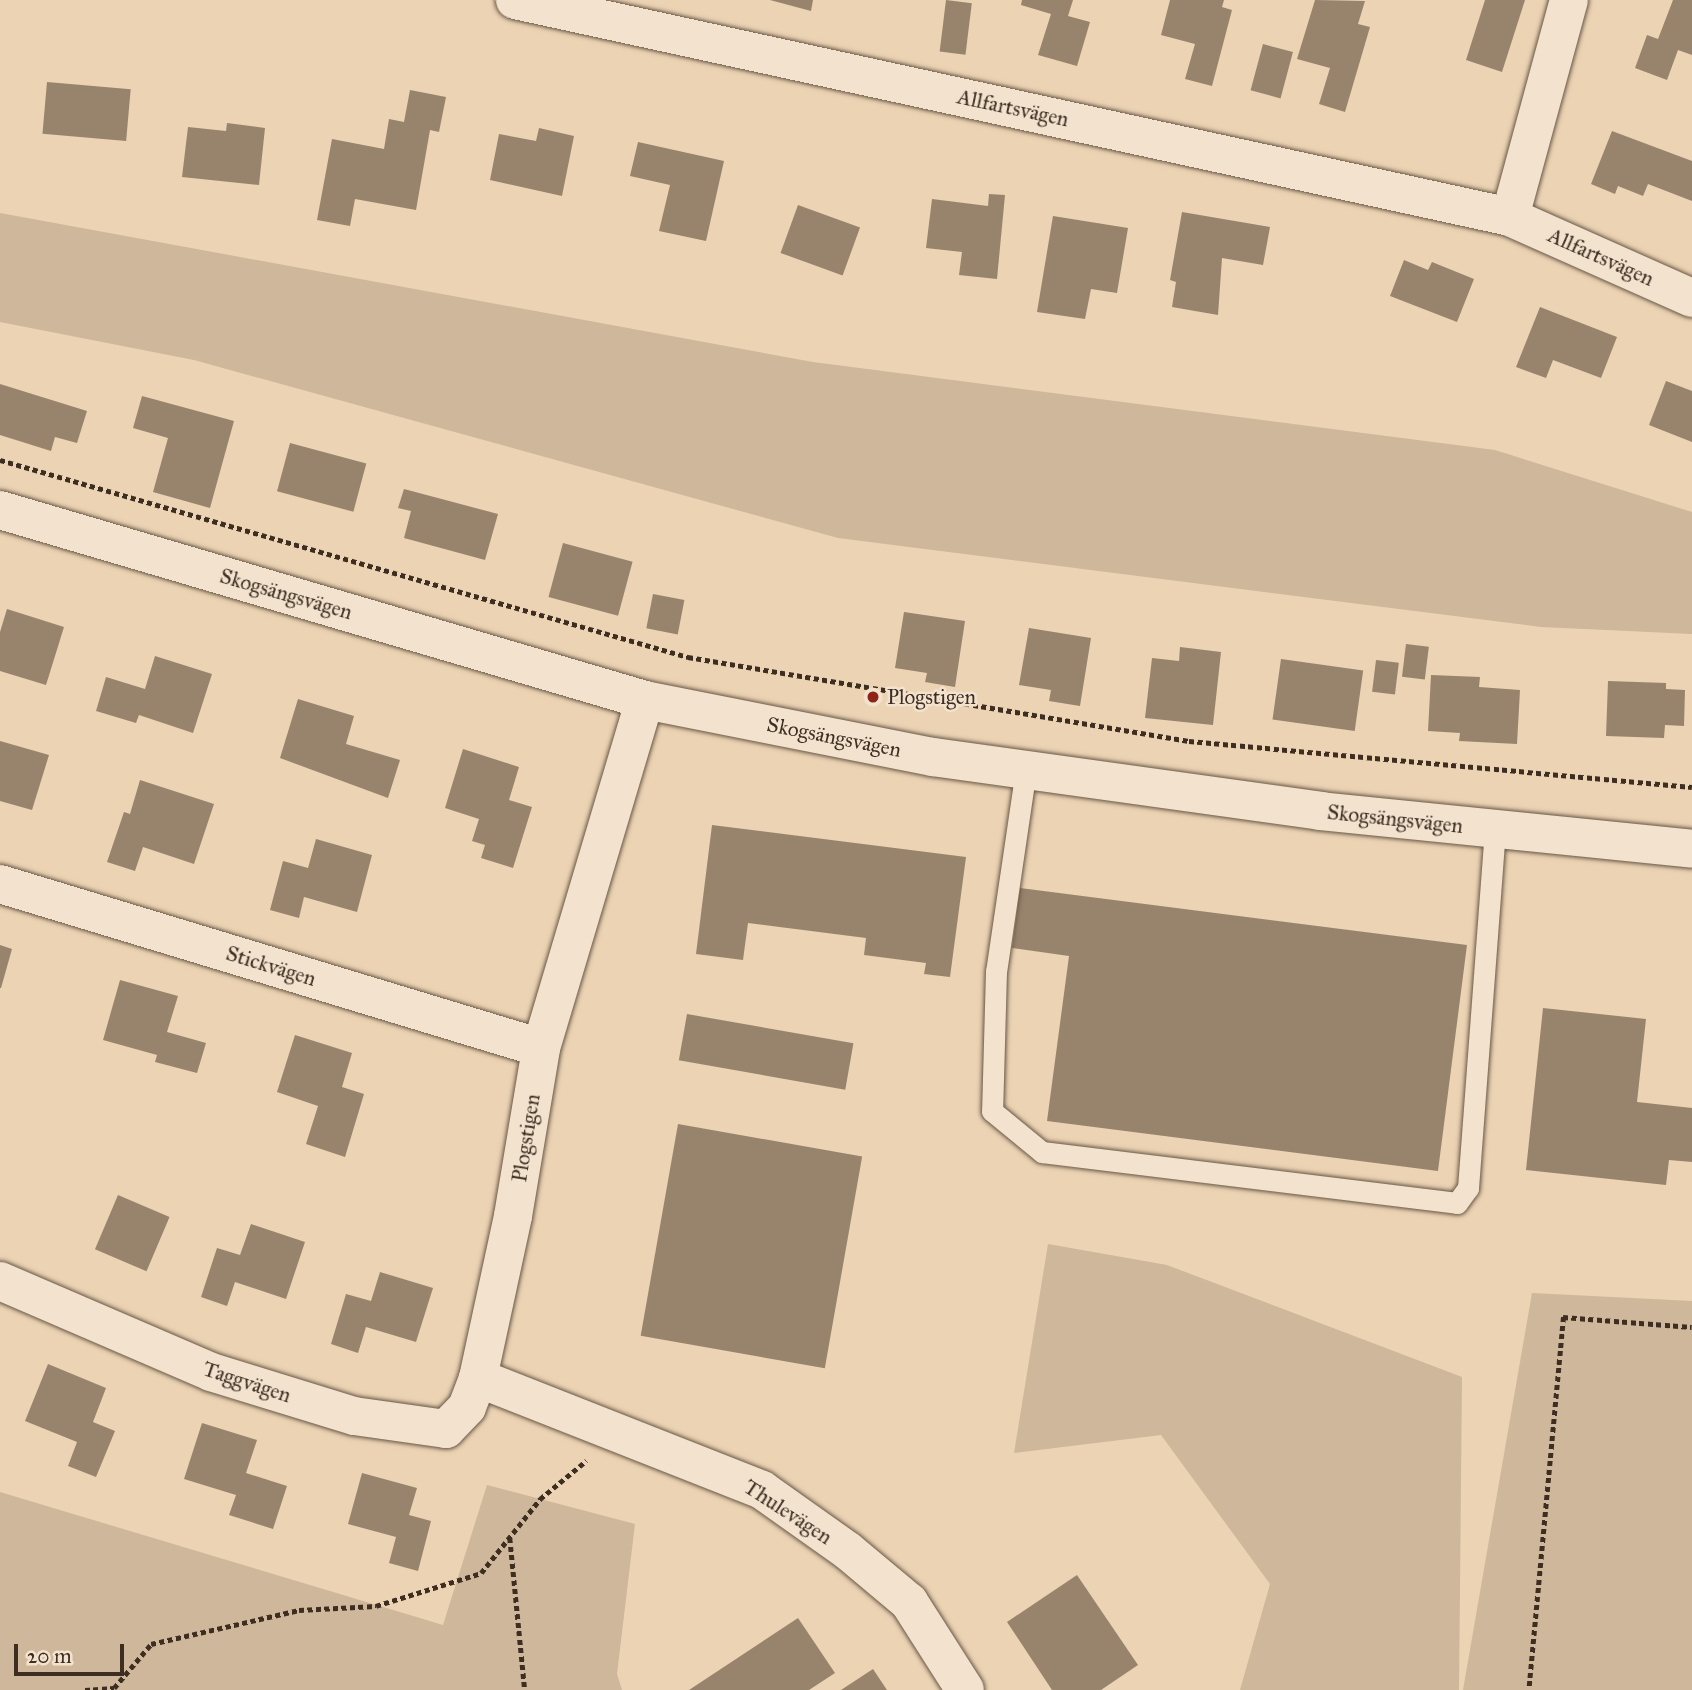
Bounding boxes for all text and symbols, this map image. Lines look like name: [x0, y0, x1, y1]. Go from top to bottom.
street label: Allfartsvägen: [955, 84, 1071, 132]
street label: Allfartsvägen: [1544, 222, 1658, 292]
street label: Skogsängsvägen: [217, 563, 355, 625]
place label: Plogstigen: [887, 684, 976, 710]
marker: Plogstigen: [865, 689, 881, 705]
street label: Skogsängsvägen: [765, 712, 903, 762]
street label: Skogsängsvägen: [1326, 799, 1464, 839]
street label: Stickvägen: [223, 940, 319, 992]
street label: Plogstigen: [507, 1092, 545, 1184]
street label: Taggvägen: [200, 1356, 294, 1408]
street label: Thulevägen: [739, 1474, 837, 1550]
scale bar: [18, 1630, 128, 1674]
text: 20 m: [27, 1643, 72, 1669]

